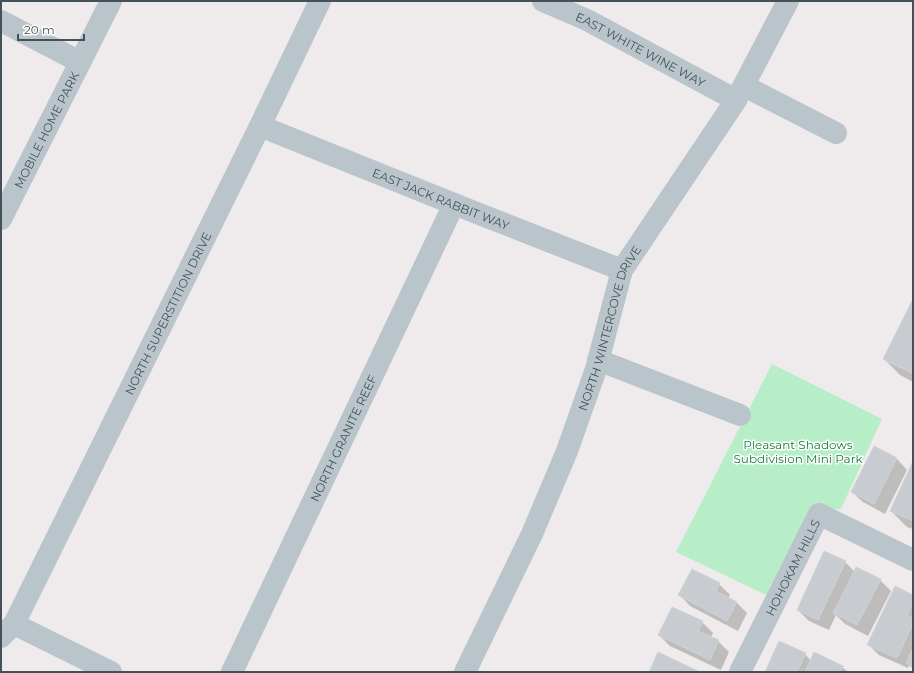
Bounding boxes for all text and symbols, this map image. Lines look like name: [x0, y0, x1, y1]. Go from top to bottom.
street label: EAST WHITE WINE WAY: [574, 9, 709, 90]
scale bar: [18, 16, 84, 42]
text: 20 m: [24, 22, 55, 37]
street label: MOBILE HOME PARK: [10, 68, 82, 191]
street label: EAST JACK RABBIT WAY: [370, 165, 512, 233]
street label: NORTH SUPERSTITION DRIVE: [121, 229, 214, 397]
street label: NORTH WINTERCOVE DRIVE: [574, 242, 644, 412]
street label: NORTH GRANITE REEF: [307, 372, 380, 504]
park label: Pleasant Shadows Subdivision Mini Park: [733, 437, 863, 466]
street label: HOHOKAM HILLS: [762, 517, 823, 618]

